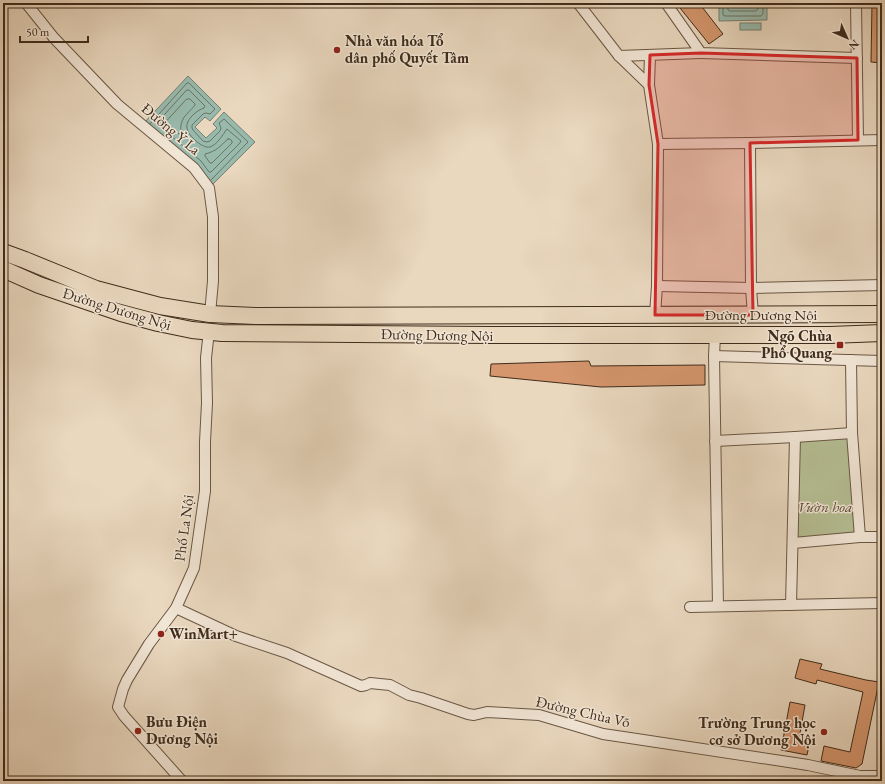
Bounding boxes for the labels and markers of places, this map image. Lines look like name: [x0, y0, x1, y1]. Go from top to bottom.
place label: Nhà văn hóa Tổ dân phố Quyết Tâm: [345, 31, 469, 67]
marker: Nhà văn hóa Tổ dân phố Quyết Tâm: [332, 45, 342, 55]
place label: Ngõ Chùa Phổ Quang: [761, 326, 832, 362]
marker: Ngõ Chùa Phổ Quang: [835, 340, 845, 350]
place label: WinMart+: [169, 624, 238, 643]
marker: WinMart+: [156, 629, 166, 639]
place label: Bưu Điện Dương Nội: [146, 712, 218, 748]
place label: Trường Trung học cơ sở Dương Nội: [698, 713, 817, 749]
marker: Bưu Điện Dương Nội: [133, 726, 143, 736]
marker: Trường Trung học cơ sở Dương Nội: [819, 727, 829, 737]

